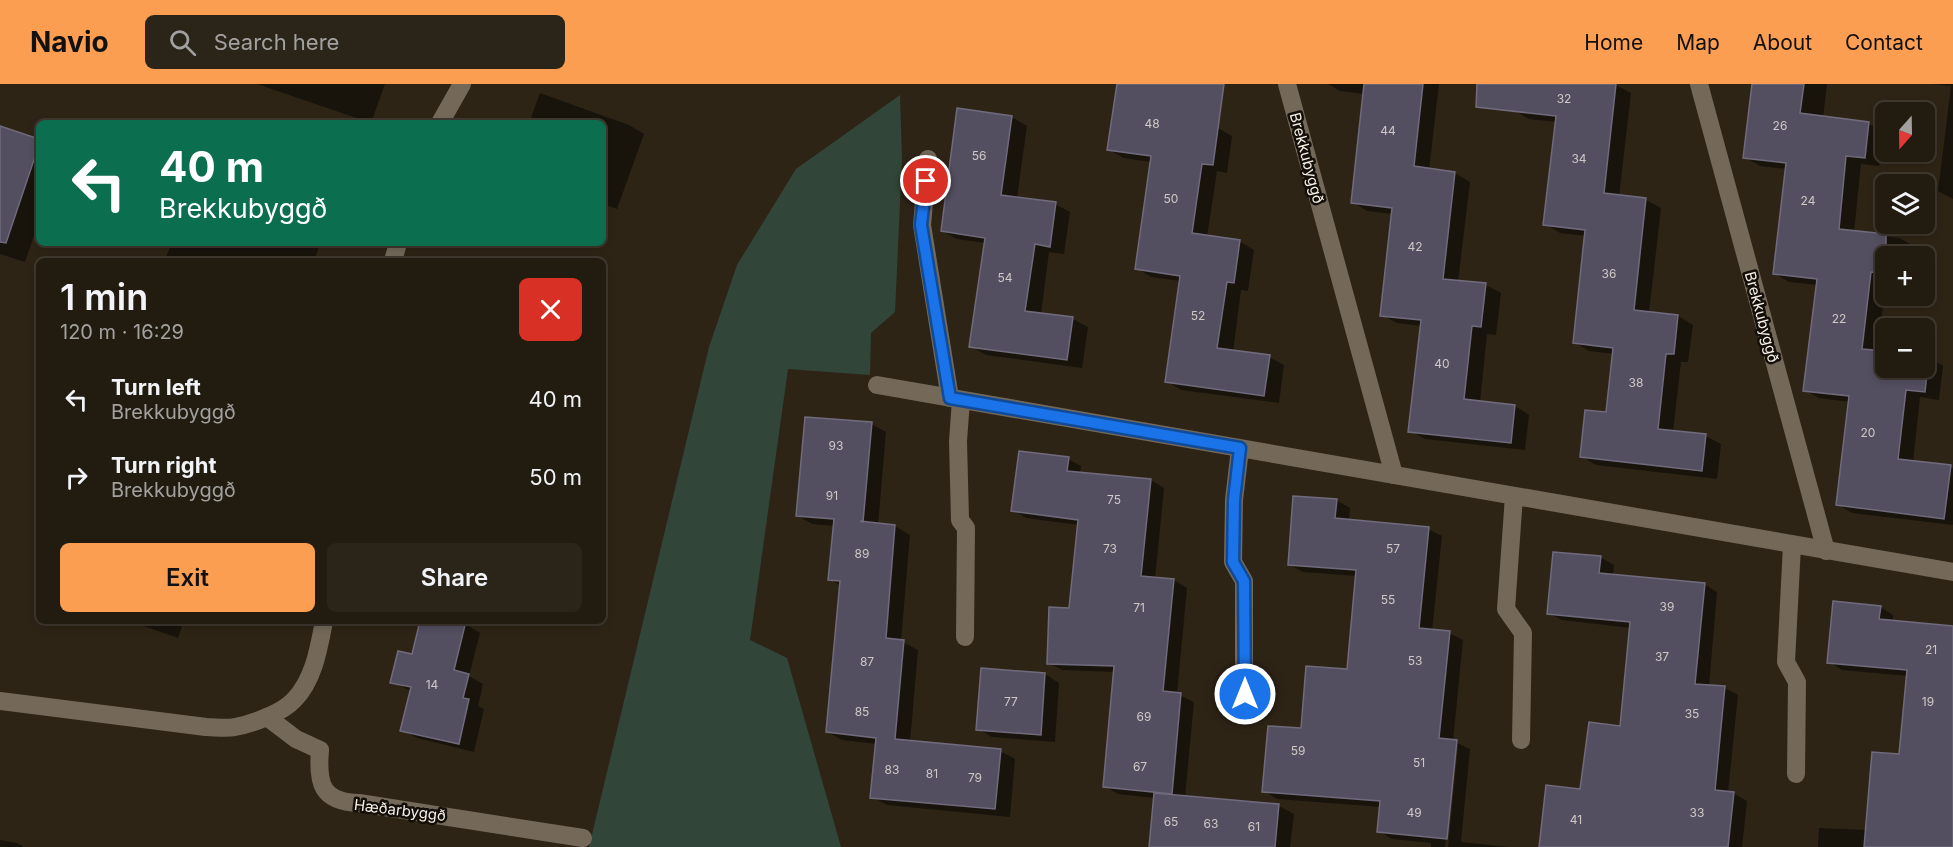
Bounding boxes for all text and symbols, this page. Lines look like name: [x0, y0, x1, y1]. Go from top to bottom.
search box: [145, 15, 565, 69]
text: Navio: [30, 25, 109, 59]
icon: search: [166, 26, 199, 59]
text: Search here: [214, 29, 339, 55]
text: Home: [1584, 30, 1643, 55]
text: Map: [1676, 30, 1720, 55]
text: About: [1753, 30, 1812, 55]
text: Contact: [1845, 30, 1923, 55]
house number: 32: [1557, 91, 1571, 106]
north arrow: [1875, 102, 1935, 162]
map controls: [1875, 102, 1935, 378]
street label: Brekkubyggð: [1286, 110, 1328, 206]
house number: 48: [1144, 116, 1160, 131]
house number: 26: [1773, 118, 1787, 133]
house number: 44: [1380, 123, 1396, 138]
text: 40 m: [159, 141, 264, 192]
icon: left: [60, 144, 138, 222]
house number: 56: [972, 148, 986, 163]
house number: 34: [1571, 151, 1587, 166]
pin: [900, 155, 951, 206]
icon: arrive: [909, 164, 942, 197]
button: layers: [1875, 174, 1935, 234]
house number: 50: [1164, 191, 1178, 206]
text: Brekkubyggð: [159, 192, 327, 225]
house number: 24: [1801, 193, 1816, 208]
house number: 42: [1407, 239, 1423, 254]
button: +: [1875, 246, 1935, 306]
house number: 36: [1602, 266, 1616, 281]
street label: Brekkubyggð: [1741, 269, 1783, 365]
house number: 54: [997, 270, 1013, 285]
text: 1 min: [60, 275, 148, 319]
button: close: [519, 278, 582, 341]
house number: 52: [1191, 308, 1205, 323]
house number: 22: [1832, 311, 1846, 326]
button: −: [1875, 318, 1935, 378]
text: 120 m · 16:29: [60, 320, 184, 344]
house number: 40: [1434, 356, 1450, 371]
text: Turn left: [111, 374, 201, 400]
house number: 38: [1629, 375, 1643, 390]
icon: left: [60, 383, 93, 416]
text: 40 m: [528, 386, 582, 412]
text: Brekkubyggð: [111, 400, 236, 424]
house number: 20: [1861, 425, 1875, 440]
house number: 93: [829, 438, 843, 453]
text: Turn right: [111, 452, 217, 478]
icon: right: [60, 461, 93, 494]
text: 50 m: [529, 464, 582, 490]
text: Brekkubyggð: [111, 478, 236, 502]
house number: 91: [826, 488, 838, 503]
house number: 75: [1107, 492, 1121, 507]
house number: 73: [1103, 541, 1117, 556]
house number: 57: [1386, 541, 1400, 556]
button: Exit: [60, 543, 315, 612]
button: Share: [327, 543, 582, 612]
house number: 89: [855, 546, 869, 561]
house number: 55: [1381, 592, 1395, 607]
house number: 39: [1660, 599, 1674, 614]
house number: 71: [1133, 600, 1145, 615]
house number: 21: [1925, 642, 1937, 657]
house number: 37: [1655, 649, 1669, 664]
house number: 53: [1408, 653, 1422, 668]
house number: 87: [860, 654, 874, 669]
position arrow: [1213, 662, 1277, 726]
house number: 14: [426, 677, 439, 692]
house number: 77: [1004, 694, 1018, 709]
house number: 19: [1922, 694, 1934, 709]
house number: 85: [855, 704, 869, 719]
house number: 35: [1685, 706, 1699, 721]
house number: 69: [1137, 709, 1151, 724]
house number: 59: [1291, 743, 1305, 758]
house number: 51: [1413, 755, 1425, 770]
house number: 67: [1133, 759, 1147, 774]
house number: 83: [885, 762, 899, 777]
house number: 81: [926, 766, 938, 781]
house number: 79: [968, 770, 982, 785]
street label: Hæðarbyggð: [353, 795, 447, 825]
house number: 49: [1406, 805, 1422, 820]
house number: 33: [1690, 805, 1704, 820]
house number: 41: [1570, 812, 1582, 827]
house number: 65: [1164, 814, 1178, 829]
house number: 63: [1204, 816, 1218, 831]
house number: 61: [1248, 819, 1260, 834]

